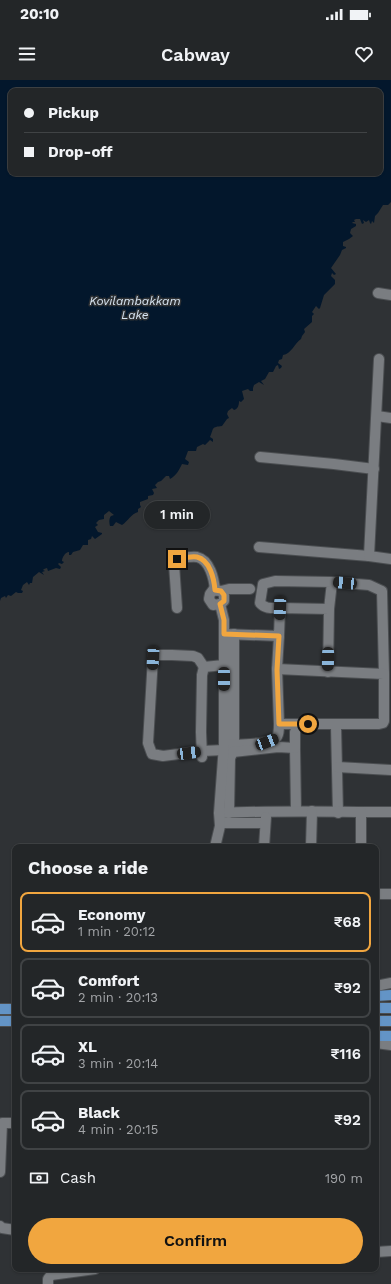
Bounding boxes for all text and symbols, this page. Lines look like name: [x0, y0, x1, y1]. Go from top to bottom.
text: 20:10: [20, 5, 59, 23]
icon: menu: [16, 43, 38, 65]
icon: heart: [353, 43, 375, 65]
text: Cabway: [161, 44, 230, 65]
text: Pickup: [48, 104, 99, 122]
text: Drop-off: [48, 143, 113, 161]
water label: Kovilambakkam Lake: [89, 294, 181, 322]
callout: 1 min: [144, 501, 210, 529]
text: 1 min: [160, 507, 194, 522]
route end: [168, 550, 186, 568]
car: [333, 576, 357, 590]
car: [274, 596, 286, 620]
car: [146, 646, 160, 670]
car: [322, 647, 334, 671]
car: [218, 667, 230, 691]
route start: [299, 715, 317, 733]
car: [254, 732, 280, 752]
car: [176, 746, 202, 760]
text: Choose a ride: [28, 857, 148, 878]
icon: car: [30, 904, 66, 940]
text: Economy: [78, 906, 145, 924]
text: ₹68: [334, 913, 361, 931]
text: 1 min · 20:12: [78, 924, 155, 939]
icon: car: [30, 970, 66, 1006]
text: Comfort: [78, 972, 139, 990]
text: ₹92: [334, 979, 361, 997]
text: 2 min · 20:13: [78, 990, 158, 1005]
icon: car: [30, 1036, 66, 1072]
text: XL: [78, 1038, 97, 1056]
text: ₹116: [331, 1045, 361, 1063]
text: 3 min · 20:14: [78, 1056, 158, 1071]
icon: car: [30, 1102, 66, 1138]
text: Black: [78, 1104, 120, 1122]
text: ₹92: [334, 1111, 361, 1129]
text: 4 min · 20:15: [78, 1122, 158, 1137]
icon: cash: [28, 1167, 50, 1189]
text: Cash: [60, 1169, 96, 1187]
text: 190 m: [325, 1171, 363, 1186]
button: Confirm: [28, 1218, 363, 1264]

